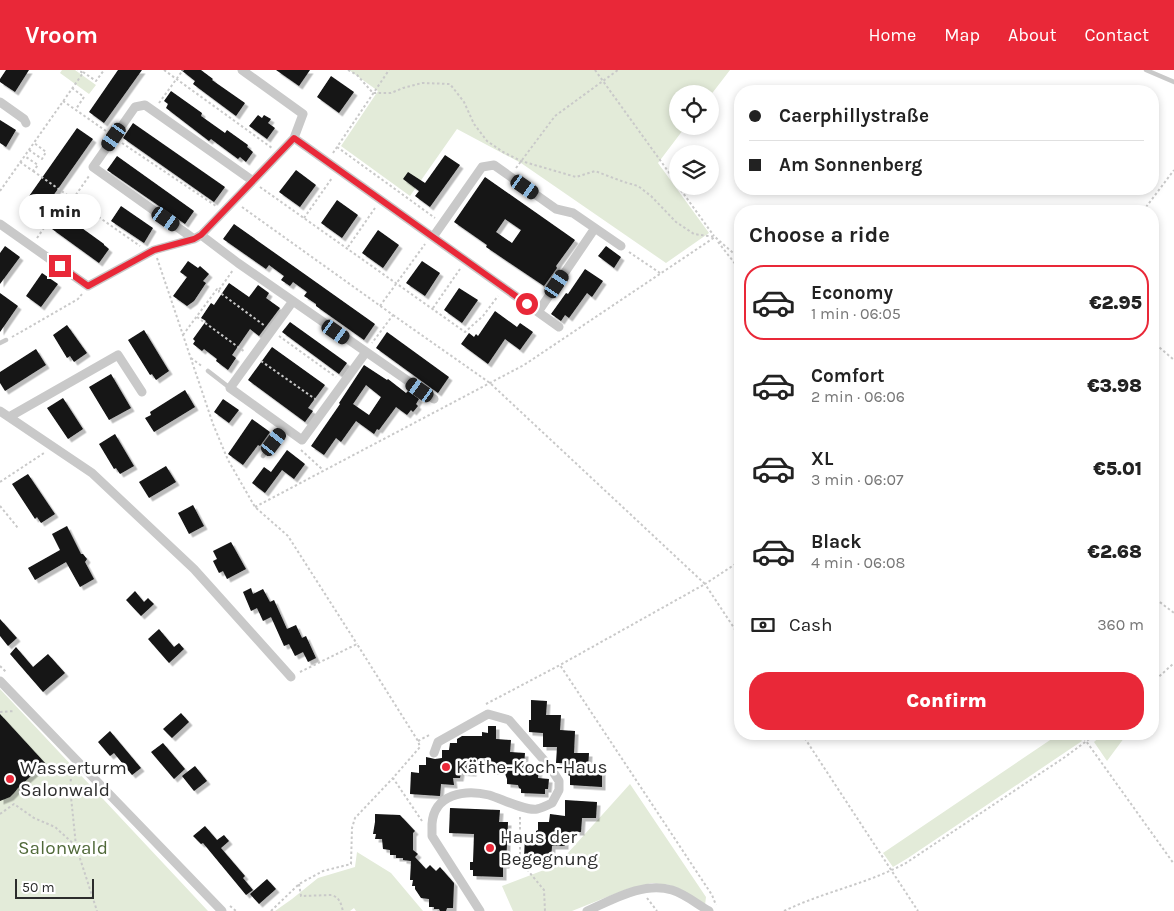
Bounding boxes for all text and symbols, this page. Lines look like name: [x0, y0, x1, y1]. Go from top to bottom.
text: Vroom: [25, 21, 98, 49]
text: Home: [868, 24, 916, 46]
text: Map: [944, 24, 980, 46]
text: About: [1008, 24, 1057, 46]
text: Contact: [1085, 24, 1149, 46]
map controls: [669, 85, 719, 195]
button: locate: [669, 85, 719, 135]
text: Caerphillystraße: [779, 105, 929, 127]
car: [99, 120, 128, 154]
button: layers: [669, 145, 719, 195]
text: Am Sonnenberg: [779, 154, 922, 176]
car: [508, 172, 541, 202]
callout: 1 min: [19, 194, 101, 228]
text: 1 min: [39, 202, 81, 221]
car: [149, 204, 182, 234]
text: Choose a ride: [749, 222, 890, 248]
route end: [49, 255, 71, 277]
car: [542, 267, 571, 301]
icon: car: [751, 280, 796, 325]
text: Economy: [811, 282, 893, 304]
text: €2.95: [1089, 292, 1142, 314]
route start: [516, 293, 538, 315]
text: 1 min · 06:05: [811, 304, 901, 323]
car: [319, 317, 352, 347]
icon: car: [751, 363, 796, 408]
text: Comfort: [811, 365, 885, 387]
car: [403, 375, 436, 405]
text: €3.98: [1087, 375, 1142, 397]
text: 2 min · 06:06: [811, 387, 905, 406]
car: [258, 426, 289, 458]
icon: car: [751, 446, 796, 491]
text: XL: [811, 448, 833, 470]
text: €5.01: [1093, 458, 1142, 480]
text: 3 min · 06:07: [811, 470, 903, 489]
icon: car: [751, 529, 796, 574]
text: Black: [811, 531, 862, 553]
text: €2.68: [1088, 541, 1142, 563]
text: 4 min · 06:08: [811, 553, 905, 572]
icon: cash: [749, 611, 777, 639]
text: Cash: [789, 614, 833, 636]
text: 360 m: [1097, 615, 1144, 634]
button: Confirm: [749, 672, 1144, 730]
place label: Käthe-Koch-Haus: [456, 756, 607, 778]
place label: Wasserturm Salonwald: [20, 757, 127, 801]
marker: Käthe-Koch-Haus: [440, 761, 452, 773]
marker: Wasserturm Salonwald: [4, 773, 16, 785]
place label: Haus der Begegnung: [500, 826, 598, 870]
park label: Salonwald: [18, 837, 108, 859]
marker: Haus der Begegnung: [484, 842, 496, 854]
scale bar: [15, 876, 94, 899]
text: 50 m: [22, 879, 55, 896]

